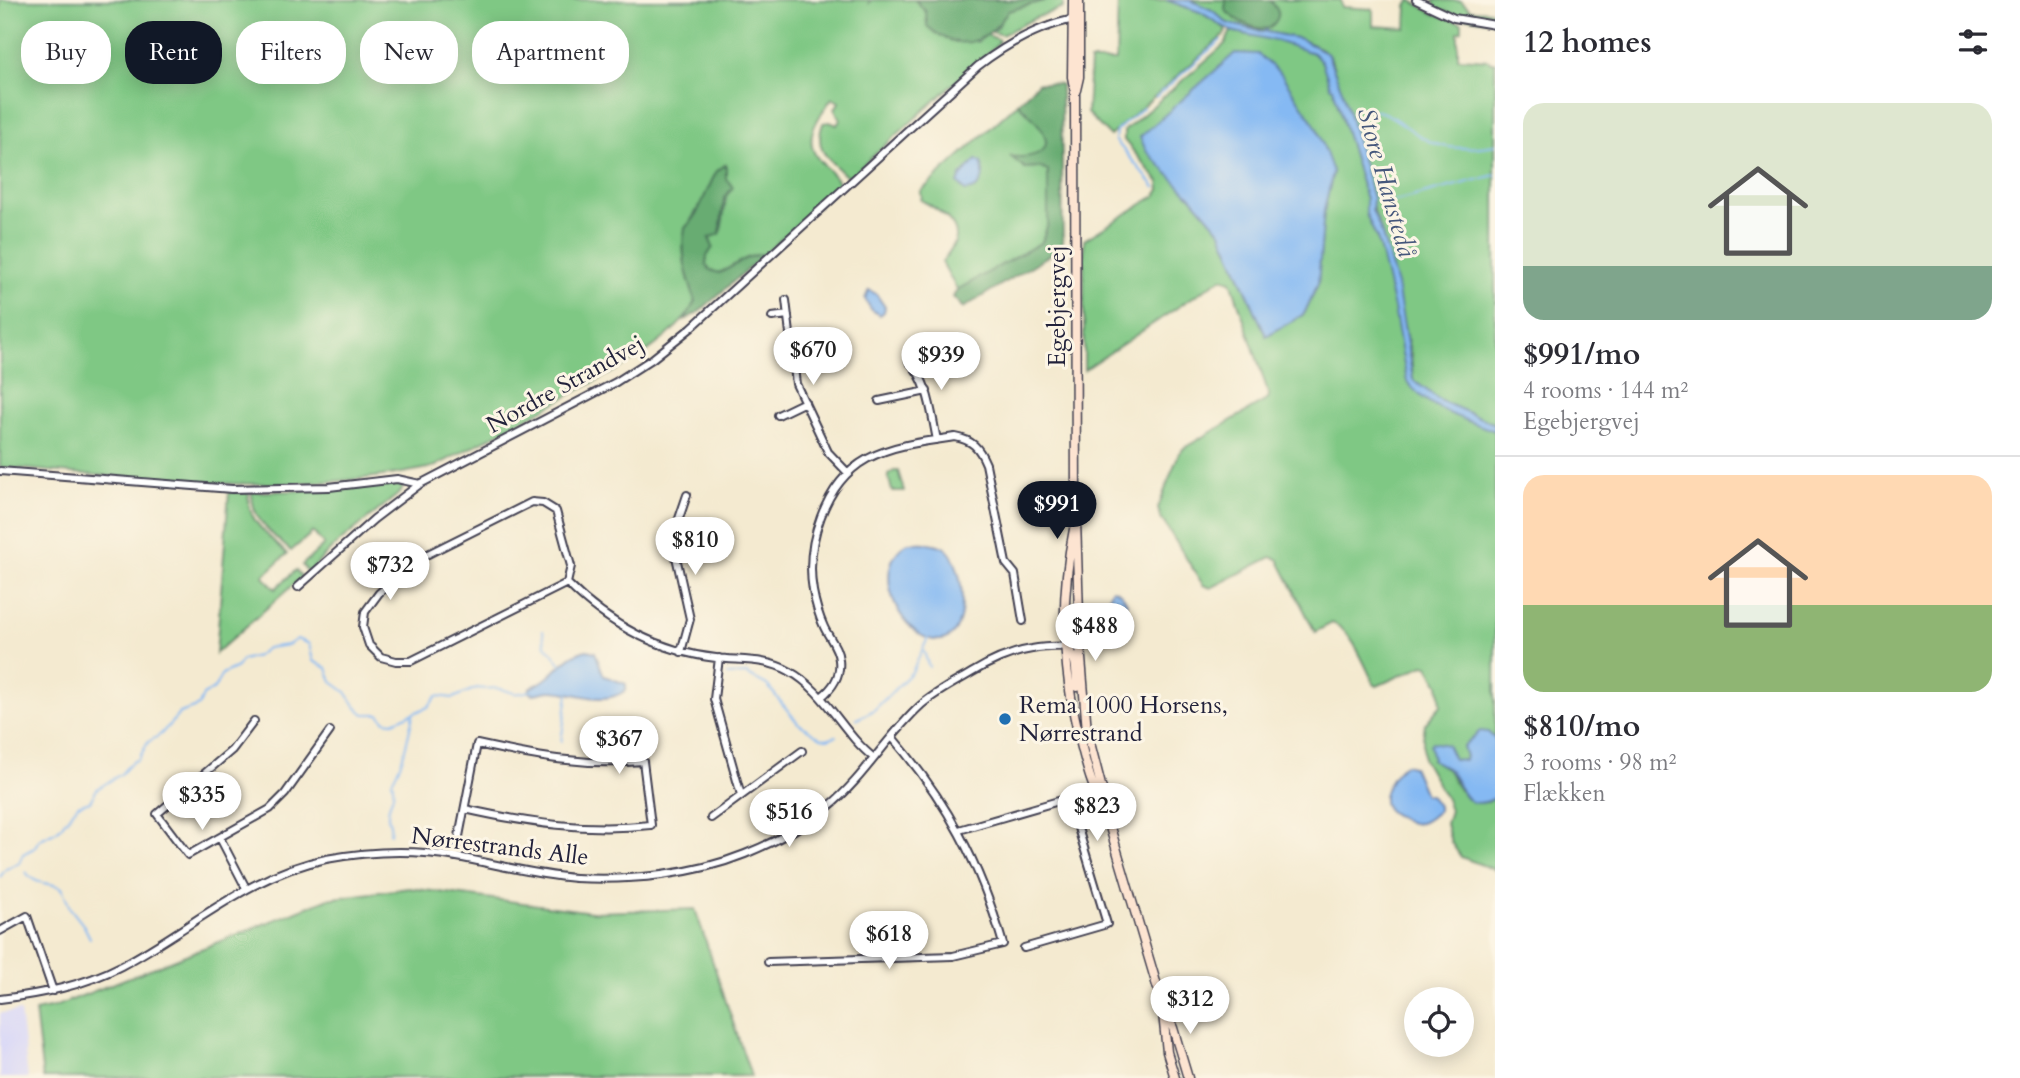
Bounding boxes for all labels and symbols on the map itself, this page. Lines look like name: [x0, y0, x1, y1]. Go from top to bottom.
water label: Store Hanstedå: [1349, 104, 1425, 261]
street label: Egebjergvej: [1041, 245, 1074, 367]
street label: Nordre Strandvej: [480, 327, 650, 442]
pin: $670: [772, 328, 854, 387]
pin: $939: [900, 332, 982, 392]
pin: $991: [1016, 482, 1098, 541]
pin: $810: [654, 518, 736, 577]
pin: $732: [349, 542, 431, 602]
pin: $488: [1054, 604, 1136, 663]
place label: Rema 1000 Horsens, Nørrestrand: [1019, 689, 1228, 750]
marker: Rema 1000 Horsens, Nørrestrand: [997, 711, 1013, 727]
pin: $367: [578, 716, 660, 776]
pin: $335: [161, 772, 243, 832]
pin: $823: [1056, 784, 1138, 843]
pin: $516: [748, 790, 830, 849]
street label: Nørrestrands Alle: [409, 819, 590, 874]
pin: $618: [848, 912, 930, 971]
pin: $312: [1149, 976, 1231, 1036]

